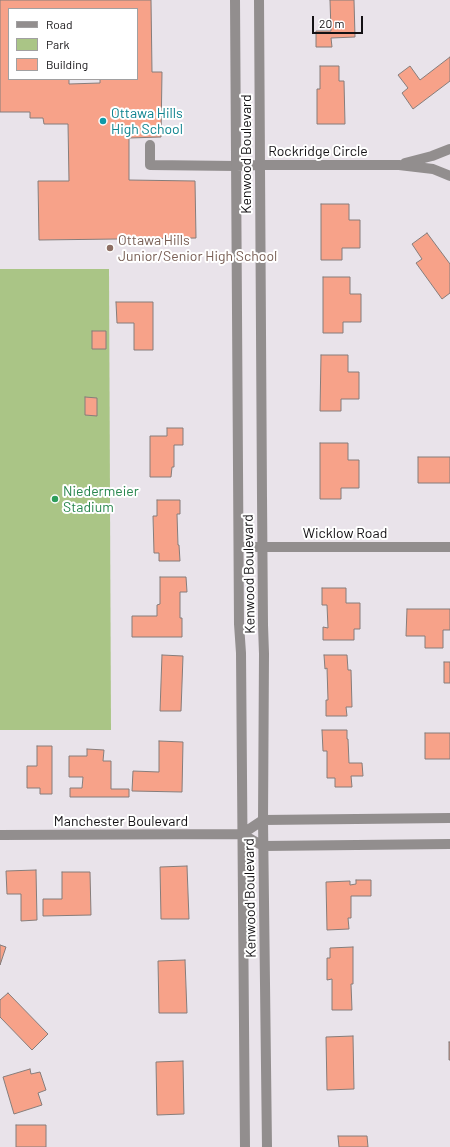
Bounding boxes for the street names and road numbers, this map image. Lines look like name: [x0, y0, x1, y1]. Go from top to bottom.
street label: Kenwood Boulevard: [238, 94, 254, 214]
street label: Rockridge Circle: [268, 143, 368, 159]
street label: Kenwood Boulevard: [240, 514, 258, 634]
street label: Wicklow Road: [303, 525, 387, 541]
street label: Manchester Boulevard: [54, 813, 188, 829]
street label: Kenwood Boulevard: [241, 838, 259, 958]

